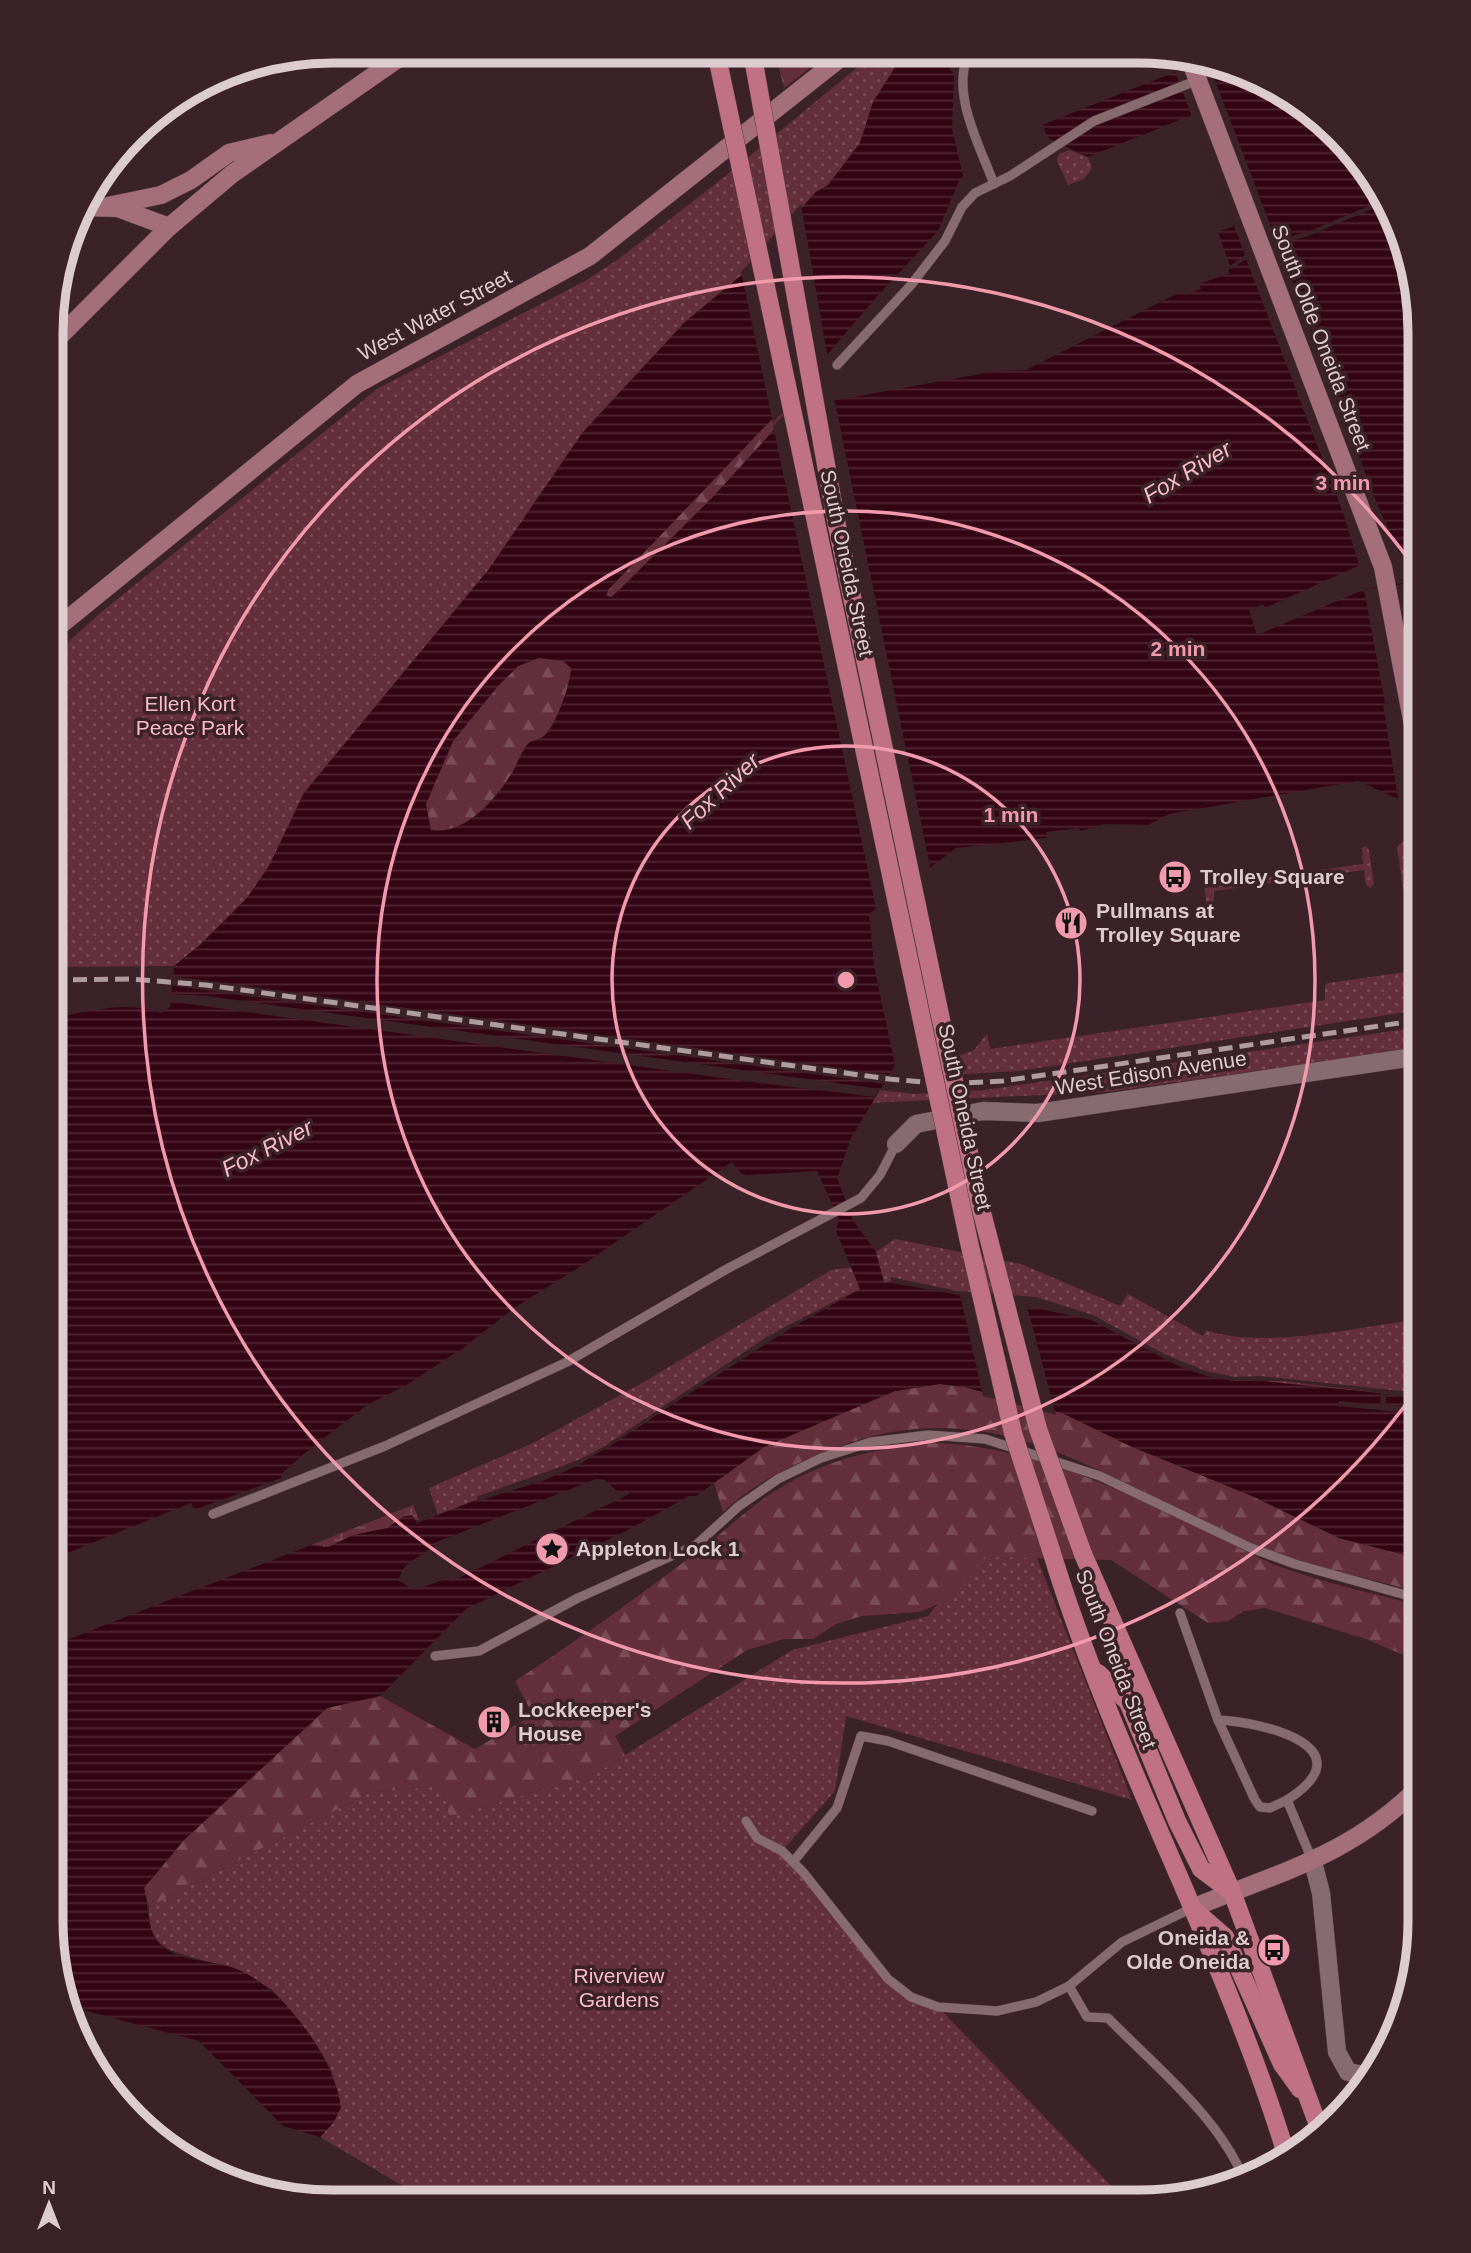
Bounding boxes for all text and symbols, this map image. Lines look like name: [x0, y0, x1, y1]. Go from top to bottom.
street label: South Olde Oneida Street: [1268, 221, 1375, 454]
street label: West Water Street: [354, 264, 516, 365]
water label: Fox River: [1138, 435, 1237, 508]
street label: South Oneida Street: [816, 467, 879, 659]
text: 3 min: [1316, 471, 1370, 494]
text: 2 min: [1151, 637, 1205, 660]
park label: Ellen Kort Peace Park: [136, 692, 245, 739]
water label: Fox River: [675, 747, 766, 834]
text: 1 min: [984, 803, 1038, 826]
bus stop icon: Trolley Square: [1156, 858, 1194, 896]
place label: Trolley Square: [1200, 865, 1345, 888]
place label: Pullmans at Trolley Square: [1096, 899, 1241, 946]
restaurant icon: Pullmans at Trolley Square: [1052, 904, 1090, 942]
centre of rings: [834, 968, 858, 992]
street label: South Oneida Street: [934, 1021, 997, 1213]
street label: West Edison Avenue: [1054, 1046, 1248, 1099]
water label: Fox River: [217, 1113, 318, 1182]
place icon: Appleton Lock 1: [533, 1530, 571, 1568]
place label: Appleton Lock 1: [576, 1537, 740, 1560]
street label: South Oneida Street: [1072, 1566, 1161, 1752]
place label: Lockkeeper's House: [518, 1698, 651, 1745]
building icon: Lockkeeper's House: [475, 1703, 513, 1741]
place label: Oneida & Olde Oneida: [1126, 1926, 1250, 1973]
bus stop icon: Oneida & Olde Oneida: [1255, 1931, 1293, 1969]
park label: Riverview Gardens: [573, 1964, 665, 2011]
north arrow: [14, 2169, 84, 2239]
text: N: [42, 2177, 56, 2198]

